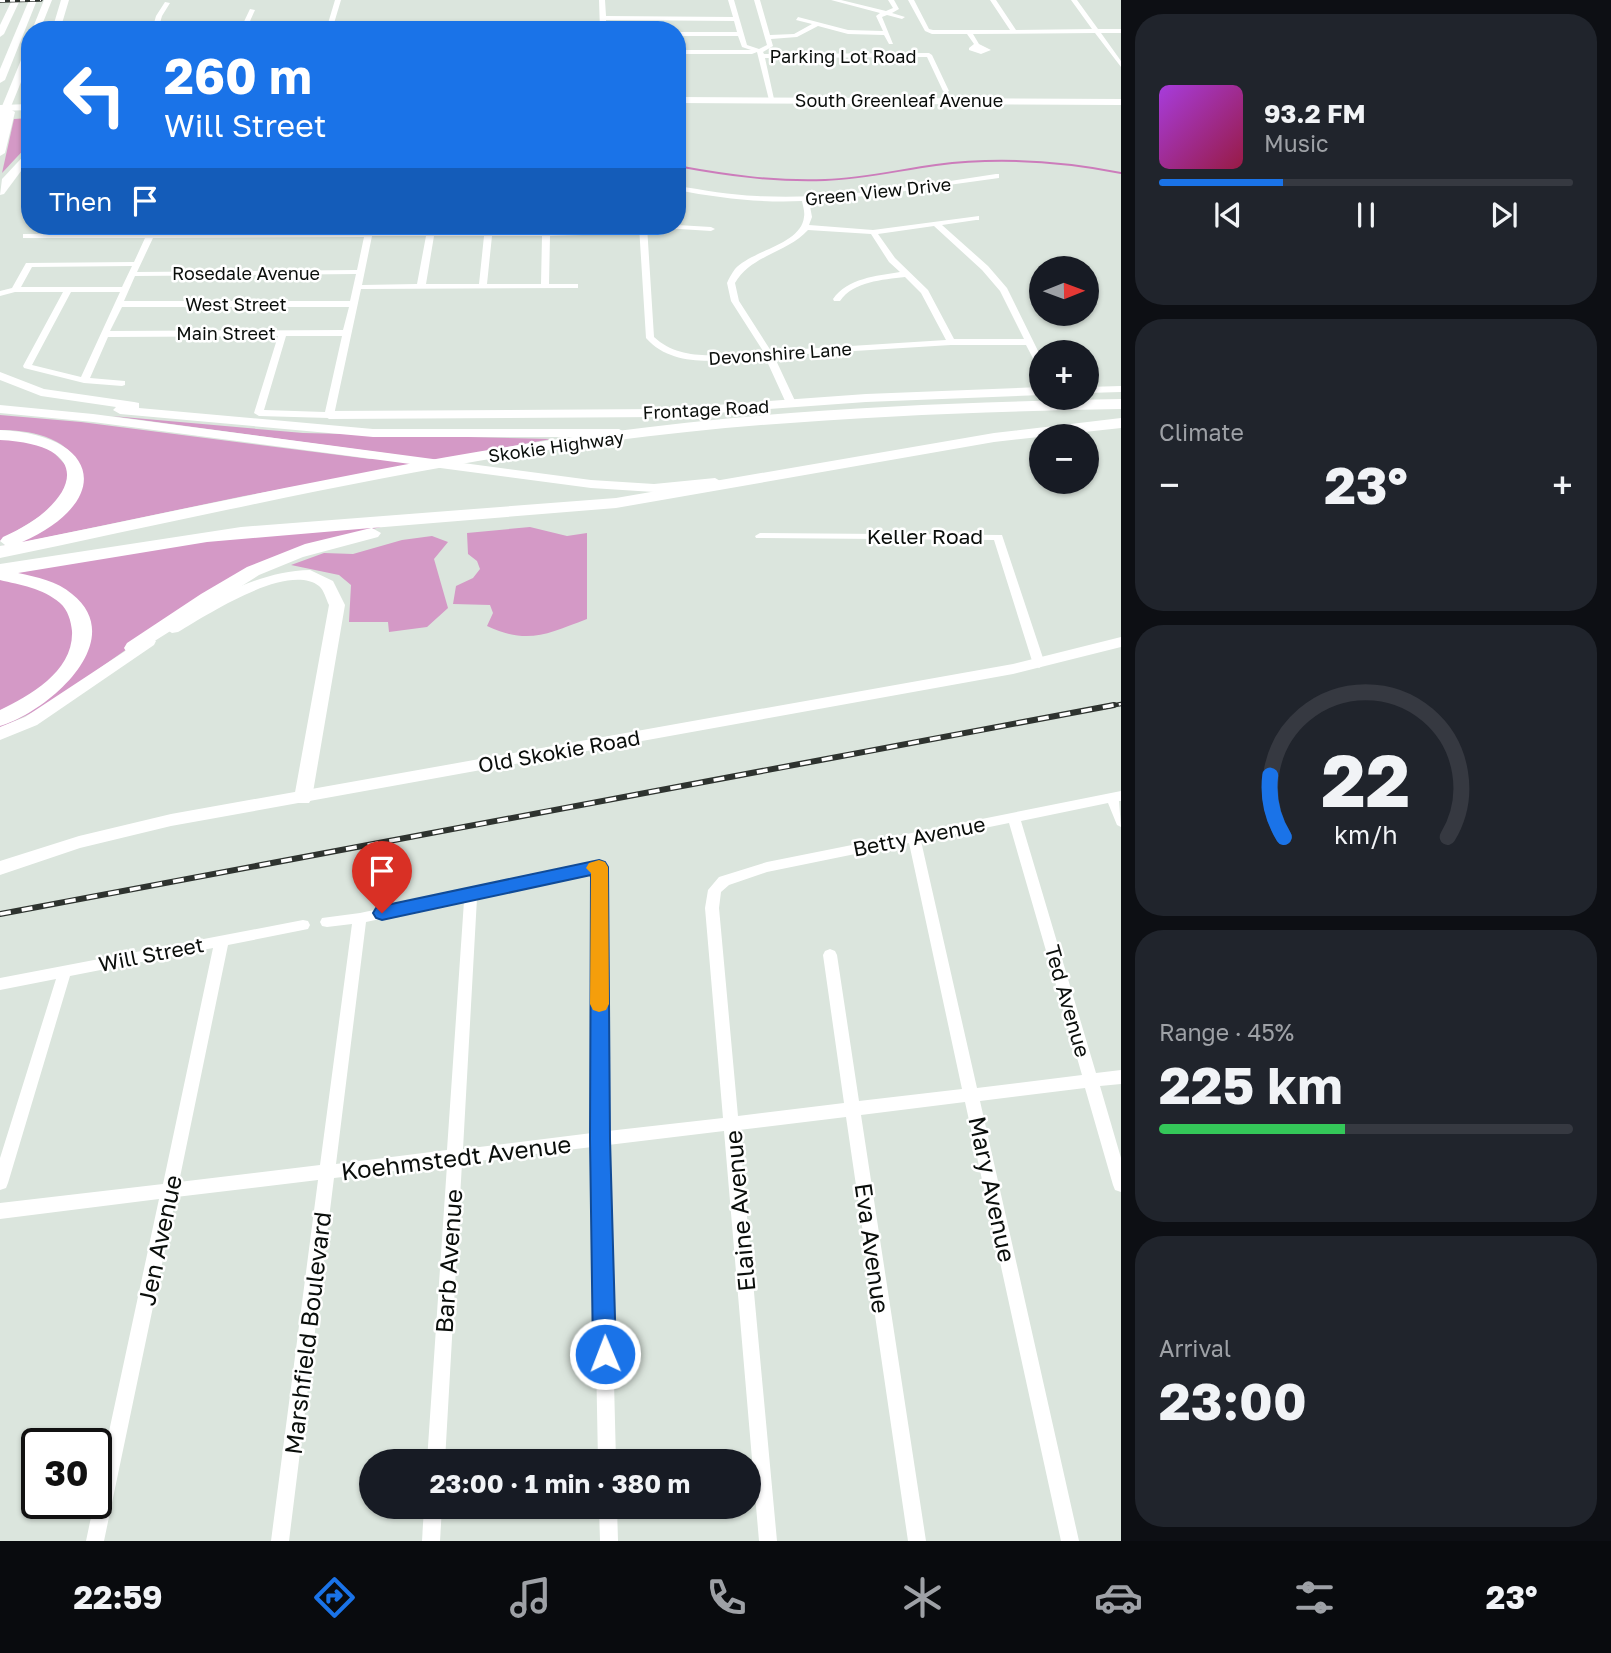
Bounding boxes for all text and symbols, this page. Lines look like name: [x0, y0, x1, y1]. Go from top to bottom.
street label: Parking Lot Road: [769, 45, 917, 67]
text: 260 m: [164, 46, 312, 105]
icon: left: [49, 49, 140, 140]
street label: South Greenleaf Avenue: [795, 89, 1003, 111]
text: 93.2 FM: [1264, 98, 1366, 129]
text: Will Street: [164, 106, 327, 144]
text: Music: [1264, 129, 1329, 157]
street label: Green View Drive: [804, 172, 952, 210]
icon: arrive: [126, 182, 164, 220]
text: Then: [49, 186, 112, 217]
icon: previous: [1209, 196, 1247, 234]
icon: pause: [1347, 196, 1385, 234]
icon: next: [1485, 196, 1523, 234]
north arrow: [1029, 256, 1099, 326]
map controls: [1029, 256, 1099, 494]
street label: Rosedale Avenue: [172, 262, 320, 284]
street label: West Street: [185, 293, 287, 315]
street label: Main Street: [176, 322, 276, 344]
street label: Devonshire Lane: [708, 337, 852, 369]
button: +: [1029, 340, 1099, 410]
street label: Frontage Road: [642, 395, 770, 423]
text: Climate: [1159, 418, 1244, 446]
button: −: [1029, 424, 1099, 494]
street label: Skokie Highway: [487, 426, 625, 466]
text: 23°: [1324, 453, 1408, 515]
text: −: [1159, 462, 1180, 507]
text: +: [1552, 462, 1573, 507]
street label: Keller Road: [867, 523, 983, 549]
street label: Old Skokie Road: [476, 724, 642, 778]
text: 22: [1322, 736, 1410, 823]
street label: Betty Avenue: [851, 810, 987, 862]
text: km/h: [1334, 818, 1398, 849]
pin: [352, 841, 412, 913]
icon: arrive: [363, 852, 401, 890]
street label: Will Street: [96, 931, 206, 977]
street label: Ted Avenue: [1040, 942, 1096, 1060]
text: Range · 45%: [1159, 1018, 1294, 1046]
text: 225 km: [1159, 1053, 1343, 1115]
street label: Mary Avenue: [963, 1113, 1023, 1265]
street label: Koehmstedt Avenue: [339, 1128, 573, 1186]
street label: Elaine Avenue: [718, 1129, 760, 1293]
street label: Jen Avenue: [131, 1172, 187, 1308]
street label: Eva Avenue: [849, 1181, 897, 1315]
street label: Barb Avenue: [428, 1188, 468, 1334]
street label: Marshfield Boulevard: [278, 1210, 336, 1456]
position arrow: [568, 1317, 642, 1391]
text: Arrival: [1159, 1334, 1231, 1362]
text: 23:00: [1159, 1369, 1307, 1431]
speed limit sign: 30: [21, 1428, 112, 1519]
text: 23:00 · 1 min · 380 m: [430, 1468, 690, 1499]
icon: directions: [310, 1573, 359, 1622]
icon: music: [506, 1573, 555, 1622]
icon: phone: [702, 1573, 751, 1622]
icon: climate: [898, 1573, 947, 1622]
icon: car: [1094, 1573, 1143, 1622]
icon: filters: [1290, 1573, 1339, 1622]
text: 22:59: [74, 1578, 163, 1616]
text: 23°: [1486, 1578, 1537, 1616]

